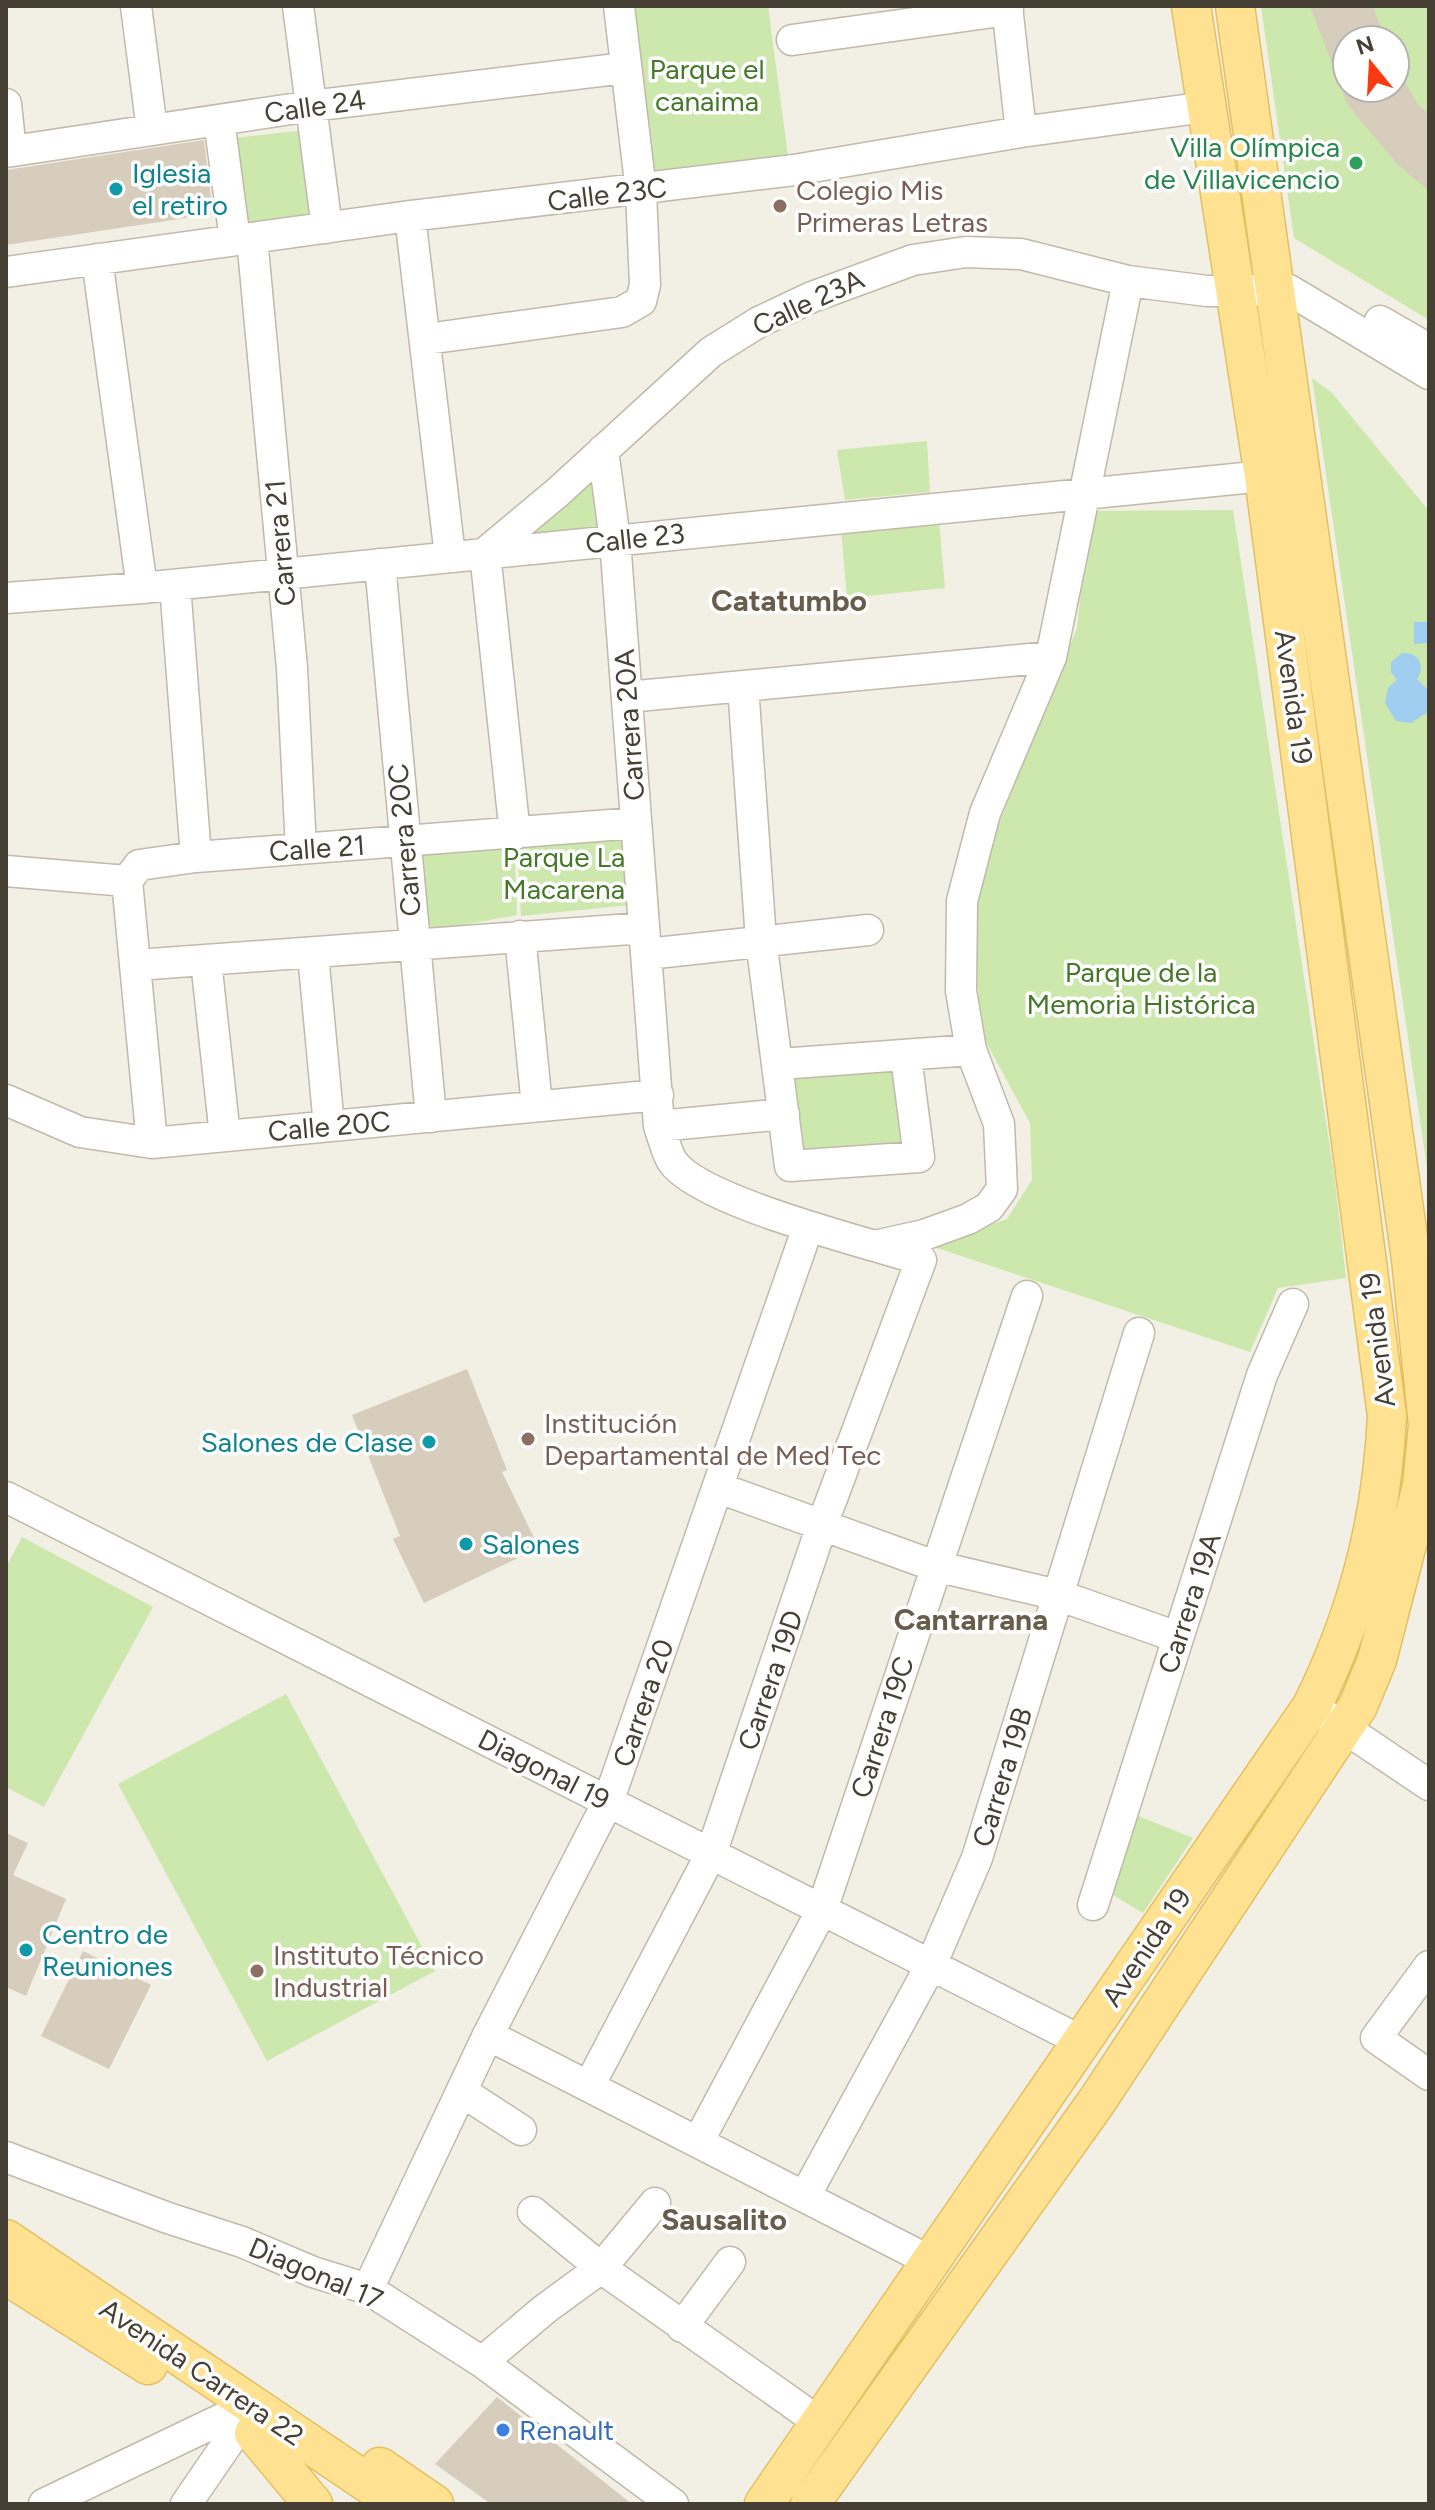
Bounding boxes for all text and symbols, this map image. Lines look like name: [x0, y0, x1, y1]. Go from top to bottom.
north arrow: [1331, 24, 1411, 104]
text: N: [1353, 30, 1377, 61]
park label: Parque el canaima: [649, 52, 765, 118]
street label: Calle 24: [262, 82, 368, 130]
place label: Villa Olímpica de Villavicencio: [1144, 130, 1340, 196]
marker: Villa Olímpica de Villavicencio: [1347, 154, 1365, 172]
place label: Iglesia el retiro: [132, 156, 228, 222]
street label: Calle 23C: [545, 170, 669, 218]
place label: Colegio Mis Primeras Letras: [796, 173, 988, 239]
marker: Iglesia el retiro: [107, 180, 125, 198]
marker: Colegio Mis Primeras Letras: [771, 197, 789, 215]
street label: Calle 23A: [747, 261, 869, 343]
street label: Carrera 21: [258, 478, 302, 608]
street label: Calle 23: [584, 516, 686, 560]
district label: Catatumbo: [711, 582, 867, 619]
street label: Avenida 19: [1268, 628, 1320, 766]
street label: Carrera 20A: [607, 648, 651, 802]
street label: Carrera 20C: [380, 762, 428, 918]
street label: Calle 21: [268, 828, 366, 868]
park label: Parque La Macarena: [503, 840, 625, 906]
park label: Parque de la Memoria Histórica: [1027, 955, 1255, 1021]
street label: Calle 20C: [266, 1104, 392, 1148]
street label: Avenida 19: [1352, 1271, 1402, 1409]
place label: Institución Departamental de Med Tec: [544, 1406, 881, 1472]
place label: Salones de Clase: [201, 1425, 413, 1459]
marker: Institución Departamental de Med Tec: [519, 1430, 537, 1448]
marker: Salones de Clase: [420, 1433, 438, 1451]
place label: Salones: [482, 1527, 580, 1561]
street label: Carrera 19A: [1150, 1528, 1228, 1678]
marker: Salones: [457, 1535, 475, 1553]
district label: Cantarrana: [894, 1601, 1048, 1638]
street label: Carrera 19D: [730, 1605, 810, 1755]
street label: Carrera 20: [605, 1635, 681, 1771]
street label: Carrera 19C: [843, 1652, 921, 1802]
street label: Carrera 19B: [965, 1703, 1039, 1851]
street label: Diagonal 19: [473, 1721, 615, 1817]
street label: Avenida 19: [1094, 1881, 1198, 2013]
place label: Centro de Reuniones: [42, 1917, 173, 1983]
place label: Instituto Técnico Industrial: [273, 1938, 484, 2004]
marker: Centro de Reuniones: [17, 1941, 35, 1959]
marker: Instituto Técnico Industrial: [248, 1962, 266, 1980]
district label: Sausalito: [661, 2201, 787, 2238]
street label: Diagonal 17: [244, 2230, 388, 2316]
street label: Avenida Carrera 22: [94, 2291, 310, 2453]
place label: Renault: [519, 2413, 614, 2447]
marker: Renault: [494, 2421, 512, 2439]

